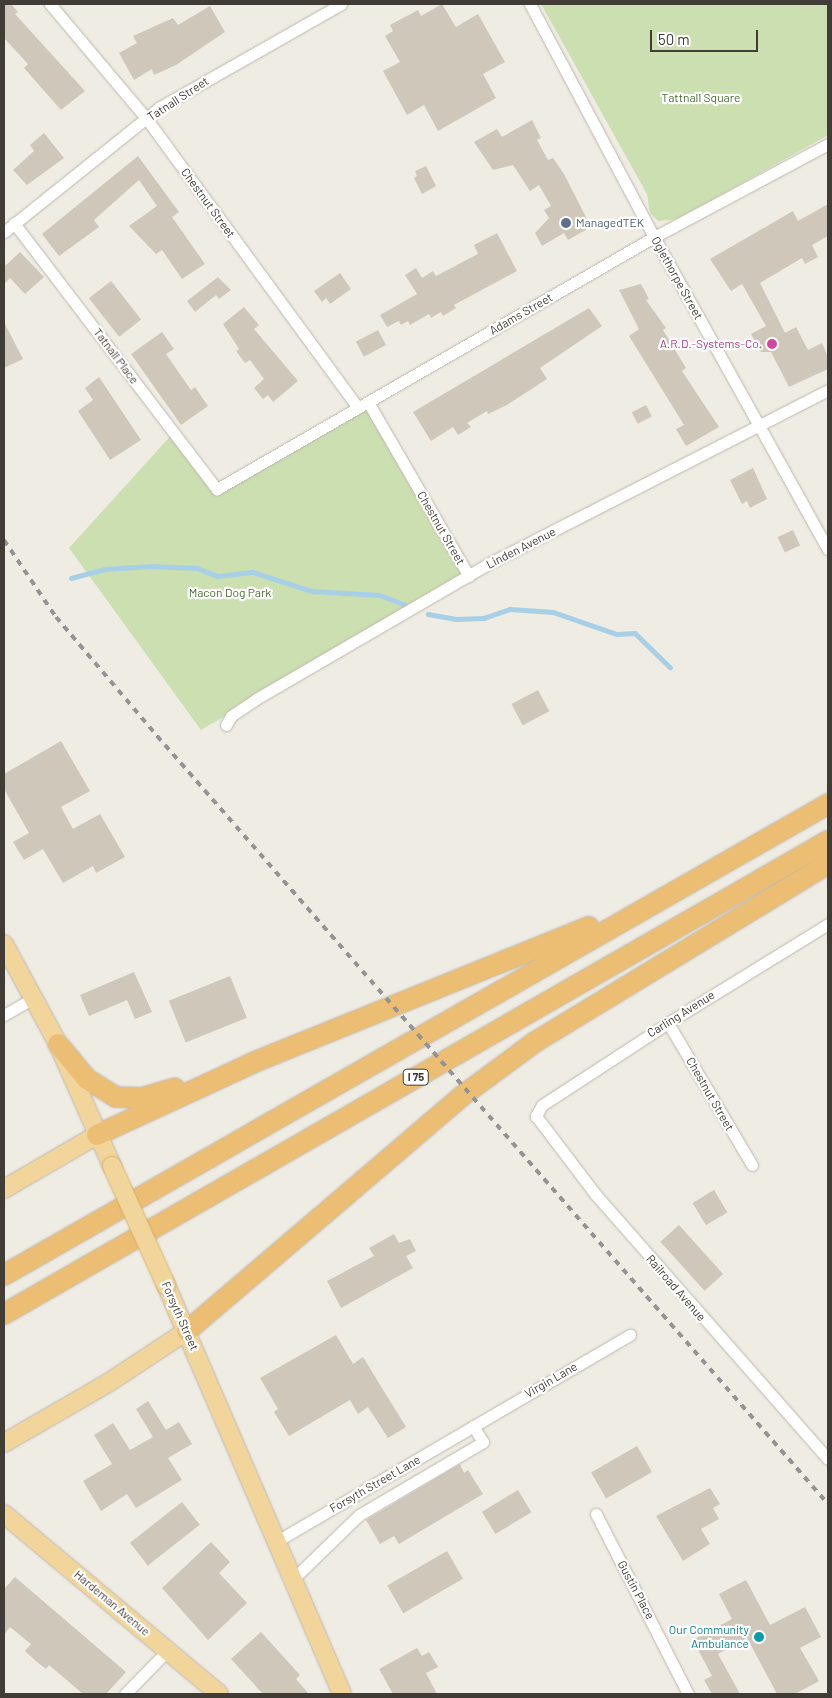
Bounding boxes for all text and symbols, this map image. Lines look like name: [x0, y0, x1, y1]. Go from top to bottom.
scale bar: [652, 20, 760, 52]
text: 50 m: [658, 30, 690, 48]
street label: Tatnall Street: [145, 74, 211, 124]
park label: Tattnall Square: [662, 91, 740, 105]
street label: Chestnut Street: [178, 165, 238, 241]
place label: ManagedTEK: [576, 216, 644, 230]
marker: ManagedTEK: [560, 217, 572, 229]
street label: Oglethorpe Street: [648, 234, 706, 322]
street label: Adams Street: [487, 290, 555, 338]
street label: Tatnall Place: [90, 325, 142, 387]
place label: A.R.D.-Systems-Co.: [660, 337, 762, 351]
marker: A.R.D.-Systems-Co.: [766, 338, 778, 350]
street label: Chestnut Street: [414, 489, 468, 567]
street label: Linden Avenue: [484, 524, 558, 572]
park label: Macon Dog Park: [189, 586, 271, 600]
street label: Carling Avenue: [645, 988, 717, 1040]
street label: Chestnut Street: [683, 1055, 737, 1133]
road number: I 75: [402, 1068, 430, 1086]
street label: Railroad Avenue: [643, 1252, 709, 1324]
street label: Forsyth Street: [158, 1279, 202, 1353]
street label: Virgin Lane: [522, 1359, 580, 1401]
street label: Forsyth Street Lane: [327, 1452, 423, 1516]
street label: Gustin Place: [615, 1558, 657, 1622]
street label: Hardeman Avenue: [71, 1567, 153, 1639]
place label: Our Community Ambulance: [669, 1623, 749, 1651]
marker: Our Community Ambulance: [753, 1631, 765, 1643]

